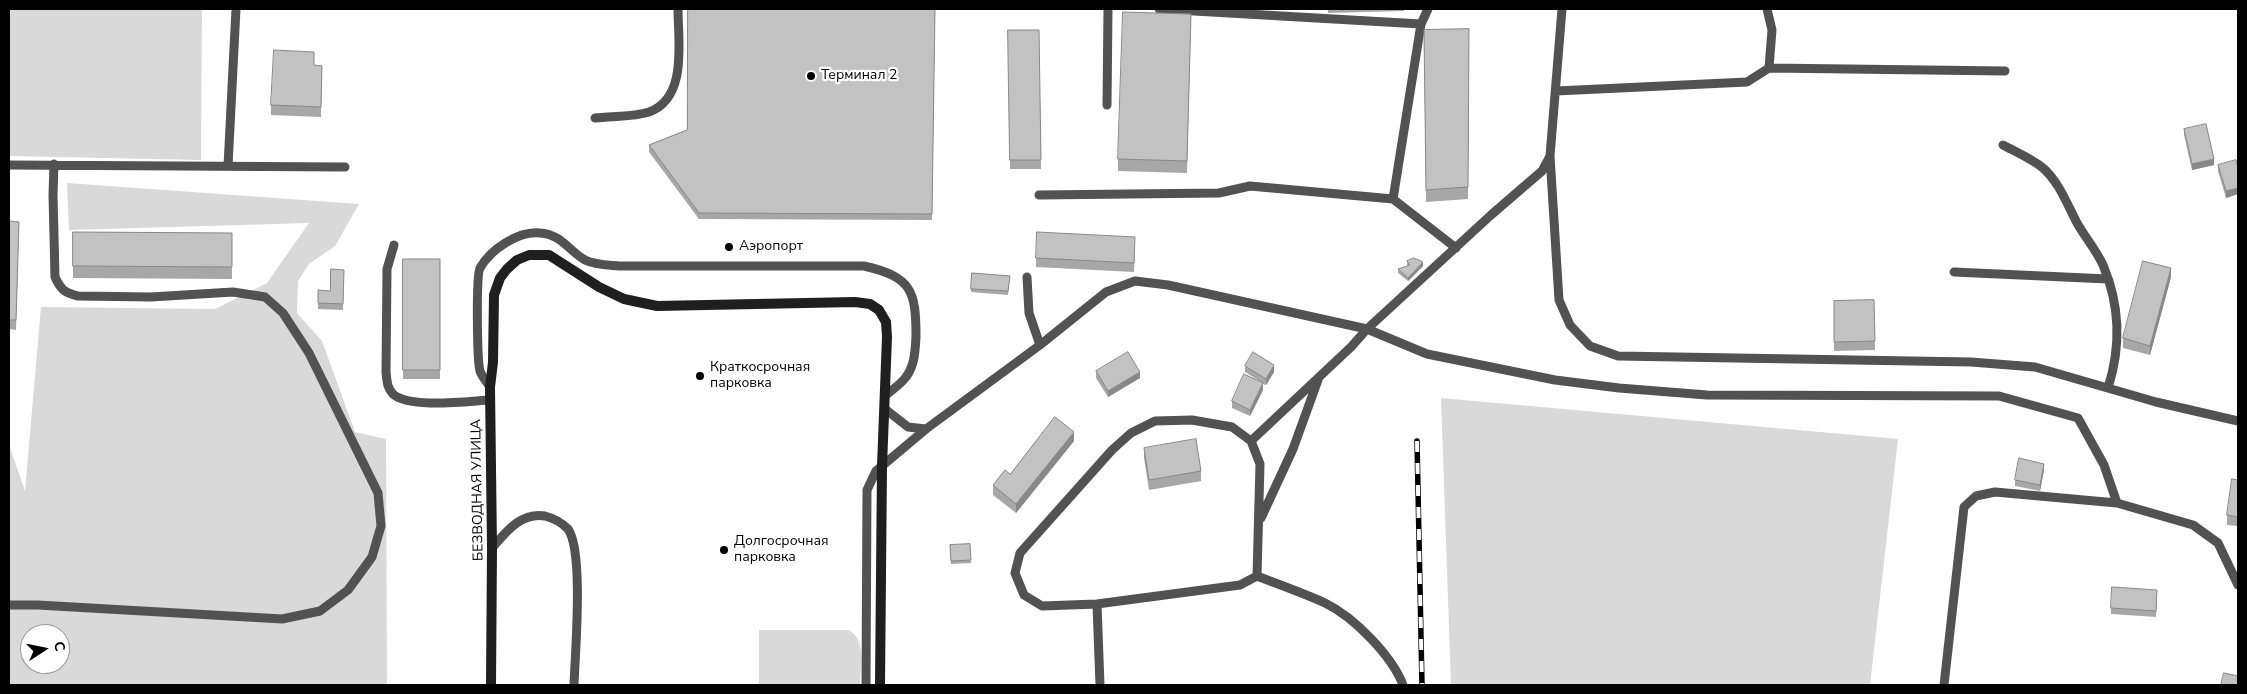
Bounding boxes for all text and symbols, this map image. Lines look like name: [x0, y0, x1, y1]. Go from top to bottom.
place label: Терминал 2: [821, 68, 897, 84]
marker: Терминал 2: [805, 70, 817, 82]
place label: Аэропорт: [739, 239, 803, 255]
marker: Аэропорт: [723, 241, 735, 253]
place label: Краткосрочная парковка: [710, 360, 810, 392]
marker: Краткосрочная парковка: [694, 370, 706, 382]
street label: БЕЗВОДНАЯ УЛИЦА: [468, 419, 488, 561]
place label: Долгосрочная парковка: [734, 534, 829, 566]
marker: Долгосрочная парковка: [718, 544, 730, 556]
north arrow: [20, 624, 70, 674]
text: С: [49, 640, 69, 653]

